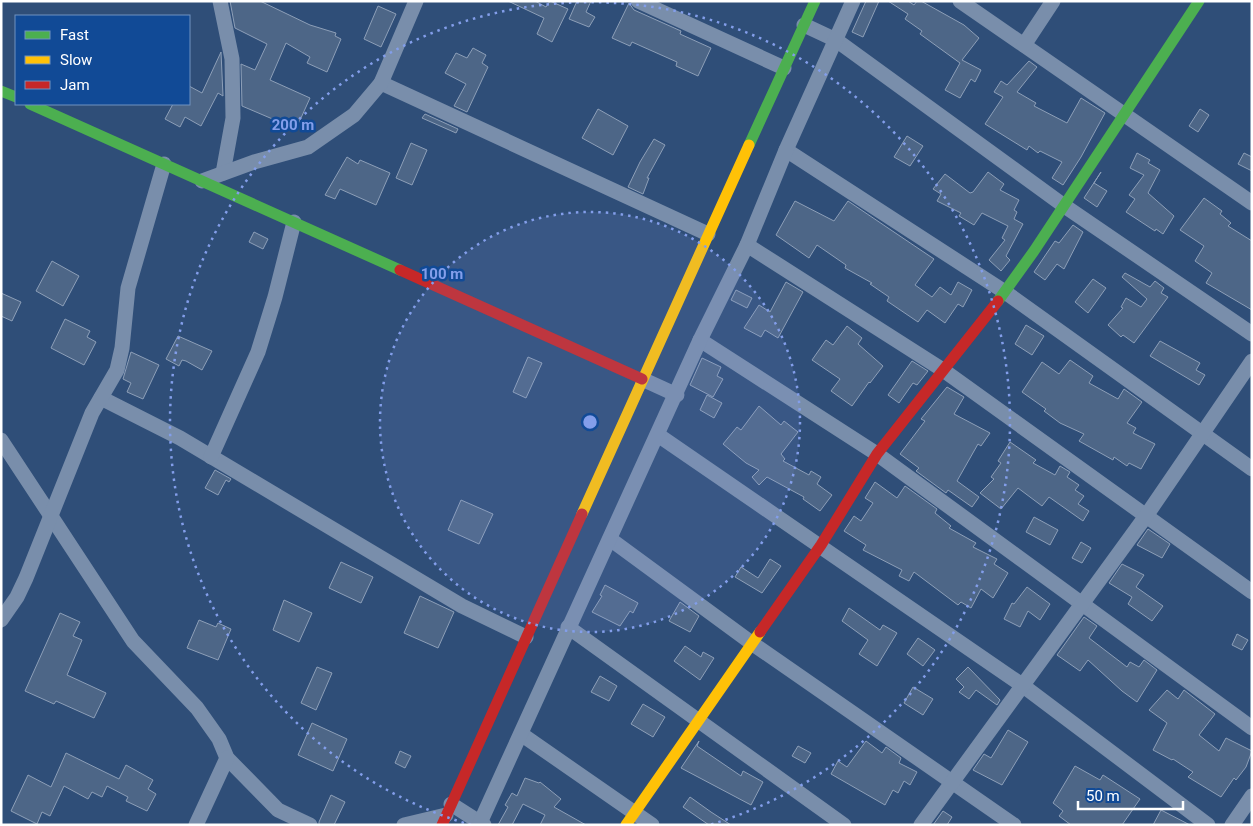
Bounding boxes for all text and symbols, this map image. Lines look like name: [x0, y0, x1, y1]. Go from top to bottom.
legend: [15, 15, 190, 105]
text: Fast: [60, 26, 89, 44]
text: Slow: [60, 51, 92, 69]
text: Jam: [60, 76, 90, 94]
text: 200 m: [272, 116, 314, 134]
text: 100 m: [421, 265, 463, 283]
centre of rings: [581, 413, 599, 431]
scale bar: [1078, 778, 1183, 810]
text: 50 m: [1086, 787, 1120, 805]

